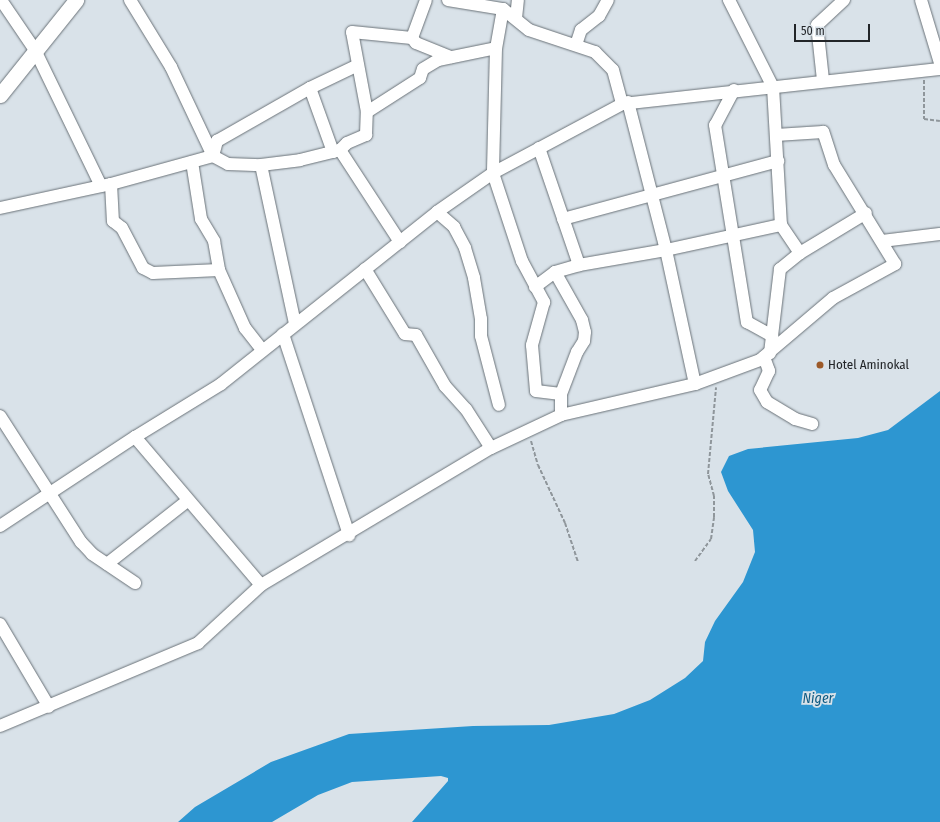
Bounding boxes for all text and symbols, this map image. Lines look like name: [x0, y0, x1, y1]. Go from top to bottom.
scale bar: [796, 16, 872, 42]
text: 50 m: [801, 24, 825, 38]
place label: Hotel Aminokal: [828, 357, 909, 373]
marker: Hotel Aminokal: [815, 360, 825, 370]
water label: Niger: [803, 691, 833, 707]

